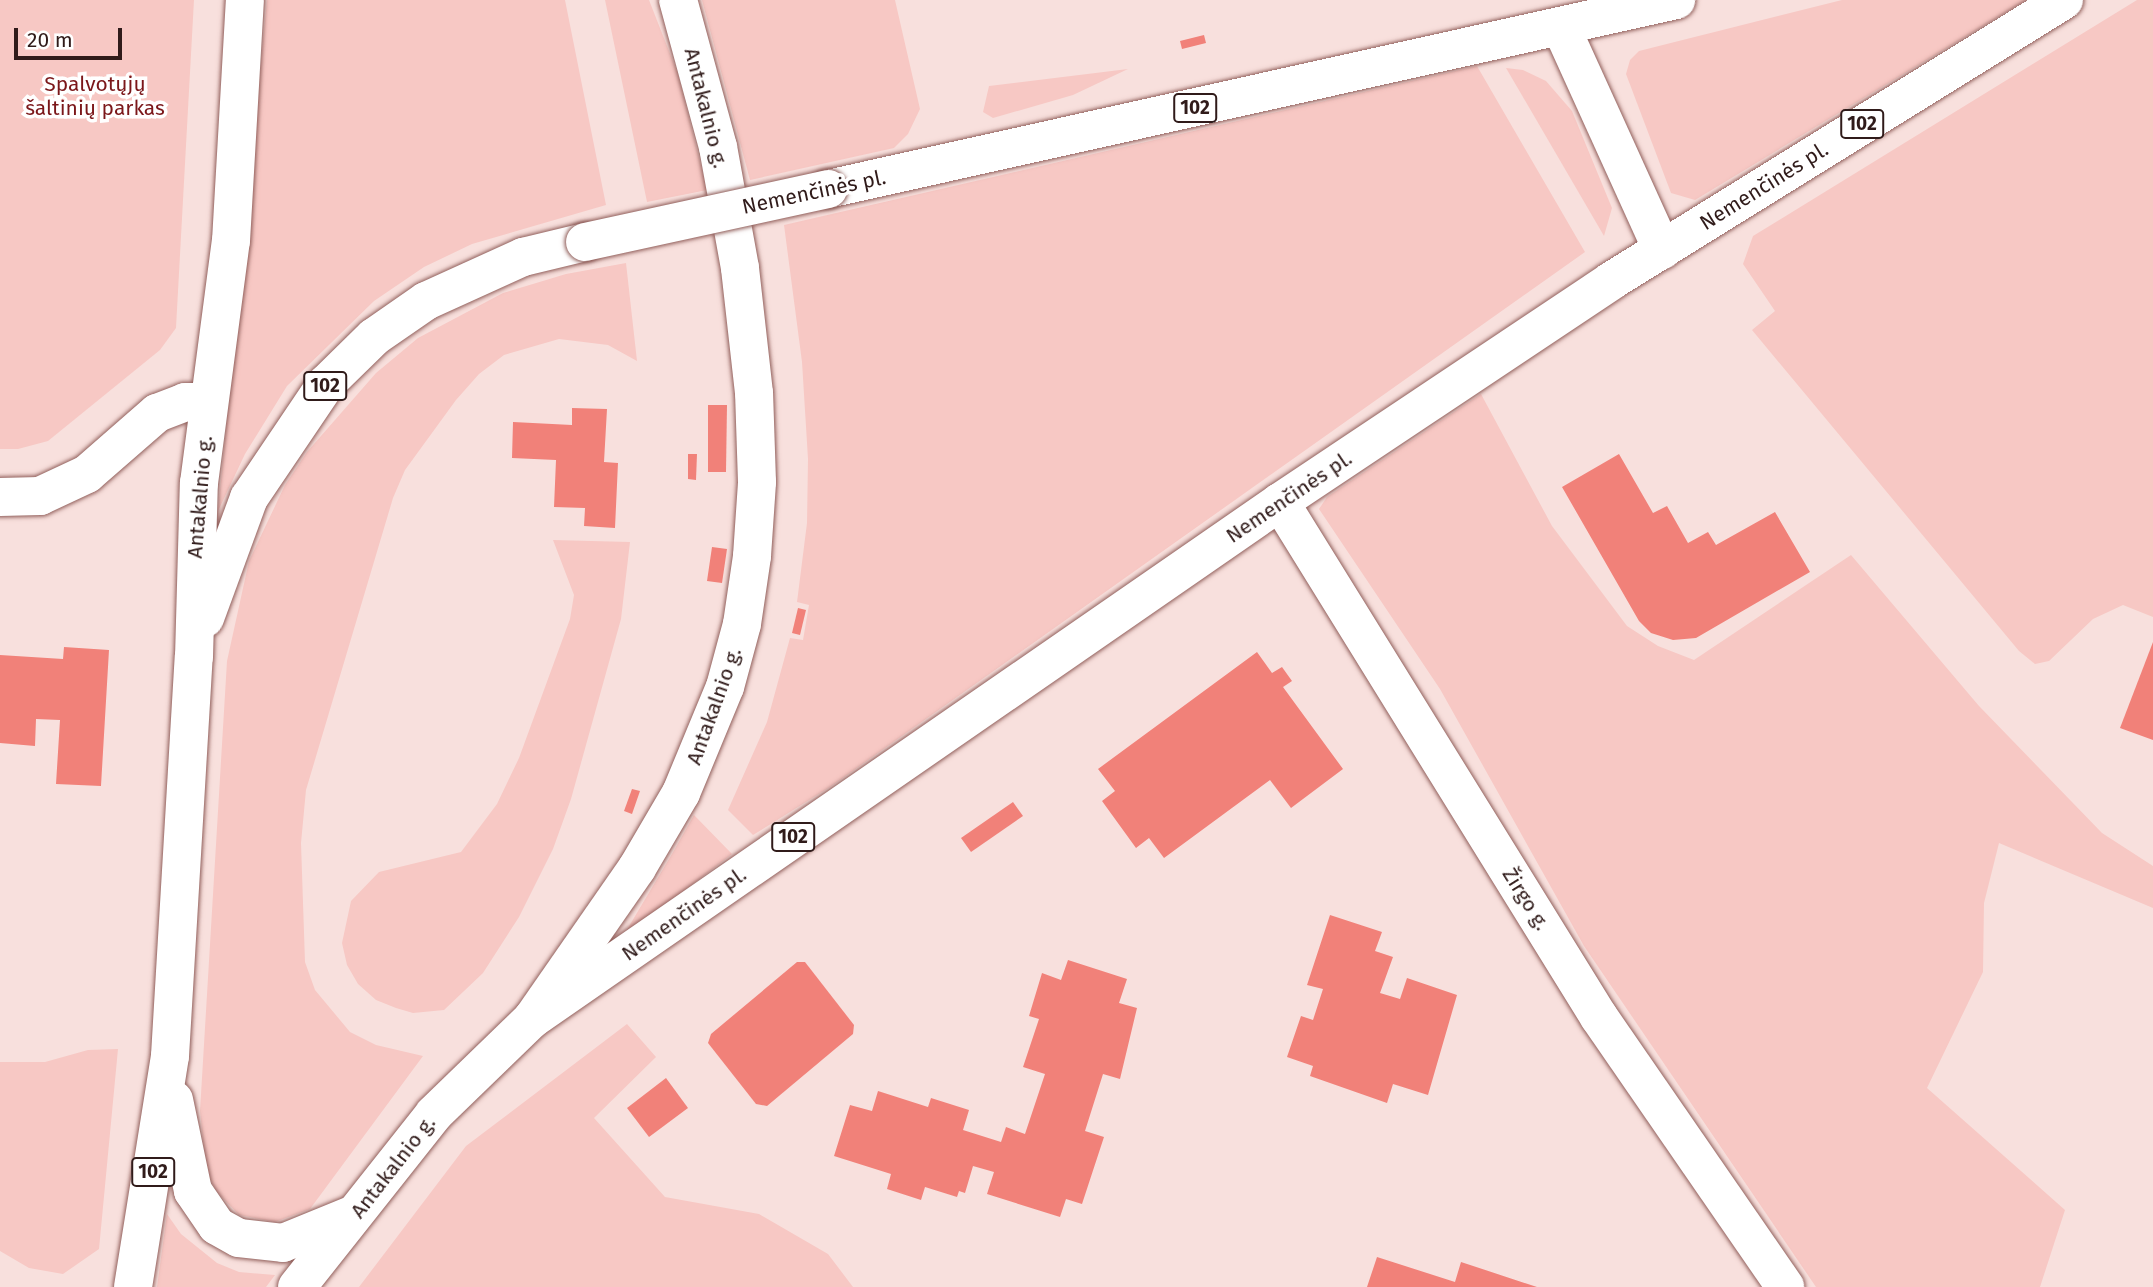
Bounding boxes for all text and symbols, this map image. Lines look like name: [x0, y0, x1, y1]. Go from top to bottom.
scale bar: [18, 14, 126, 58]
text: 20 m: [27, 27, 73, 53]
street label: Antakalnio g.: [679, 45, 733, 171]
park label: Spalvotųjų šaltinių parkas: [25, 71, 165, 121]
road number: 102: [1172, 92, 1218, 124]
road number: 102: [1839, 108, 1885, 140]
street label: Nemenčinės pl.: [1695, 137, 1833, 235]
street label: Nemenčinės pl.: [740, 164, 888, 220]
road number: 102: [302, 370, 348, 402]
street label: Antakalnio g.: [182, 435, 218, 559]
street label: Nemenčinės pl.: [1221, 446, 1357, 548]
street label: Antakalnio g.: [681, 644, 747, 768]
road number: 102: [770, 822, 816, 852]
street label: Nemenčinės pl.: [617, 862, 751, 966]
street label: Žirgo g.: [1497, 863, 1555, 935]
street label: Antakalnio g.: [345, 1111, 441, 1223]
road number: 102: [130, 1156, 176, 1188]

